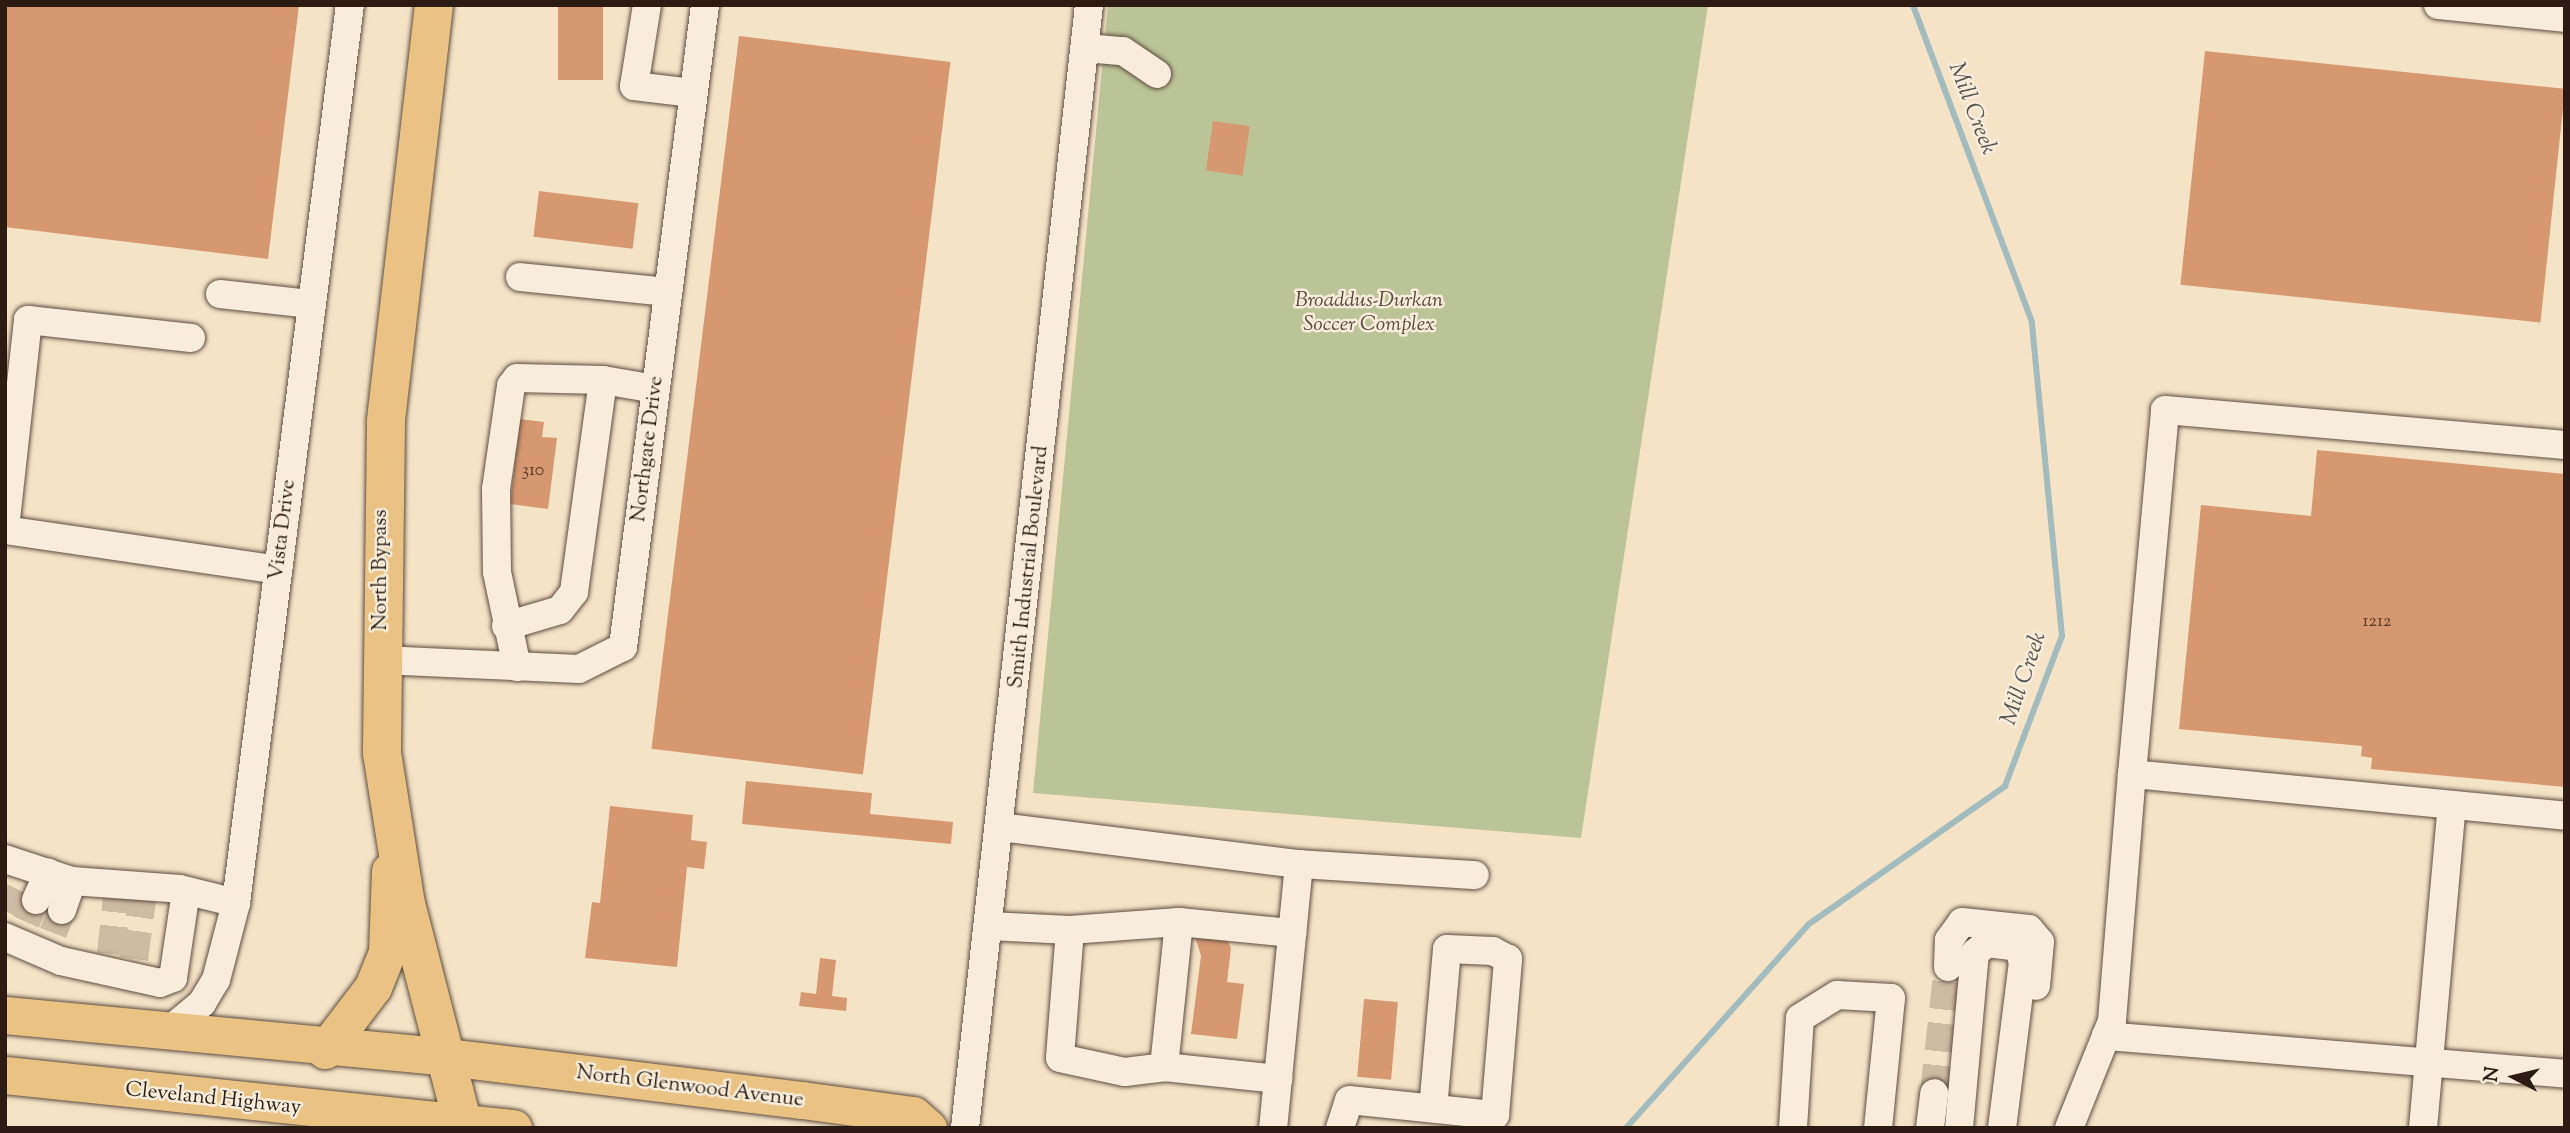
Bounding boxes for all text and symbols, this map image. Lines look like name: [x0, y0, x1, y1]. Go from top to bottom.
water label: Mill Creek: [1941, 59, 2001, 159]
park label: Broaddus-Durkan Soccer Complex: [1295, 288, 1443, 338]
street label: Northgate Drive: [627, 375, 669, 523]
street label: Smith Industrial Boulevard: [1004, 444, 1054, 690]
house number: 310: [522, 460, 544, 482]
street label: Vista Drive: [264, 478, 302, 582]
street label: North Bypass: [368, 509, 394, 631]
house number: 1212: [2362, 611, 2392, 633]
water label: Mill Creek: [1996, 629, 2054, 729]
north arrow: [2479, 1042, 2549, 1112]
street label: North Glenwood Avenue: [575, 1061, 805, 1113]
text: N: [2478, 1065, 2507, 1084]
street label: Cleveland Highway: [124, 1077, 302, 1121]

